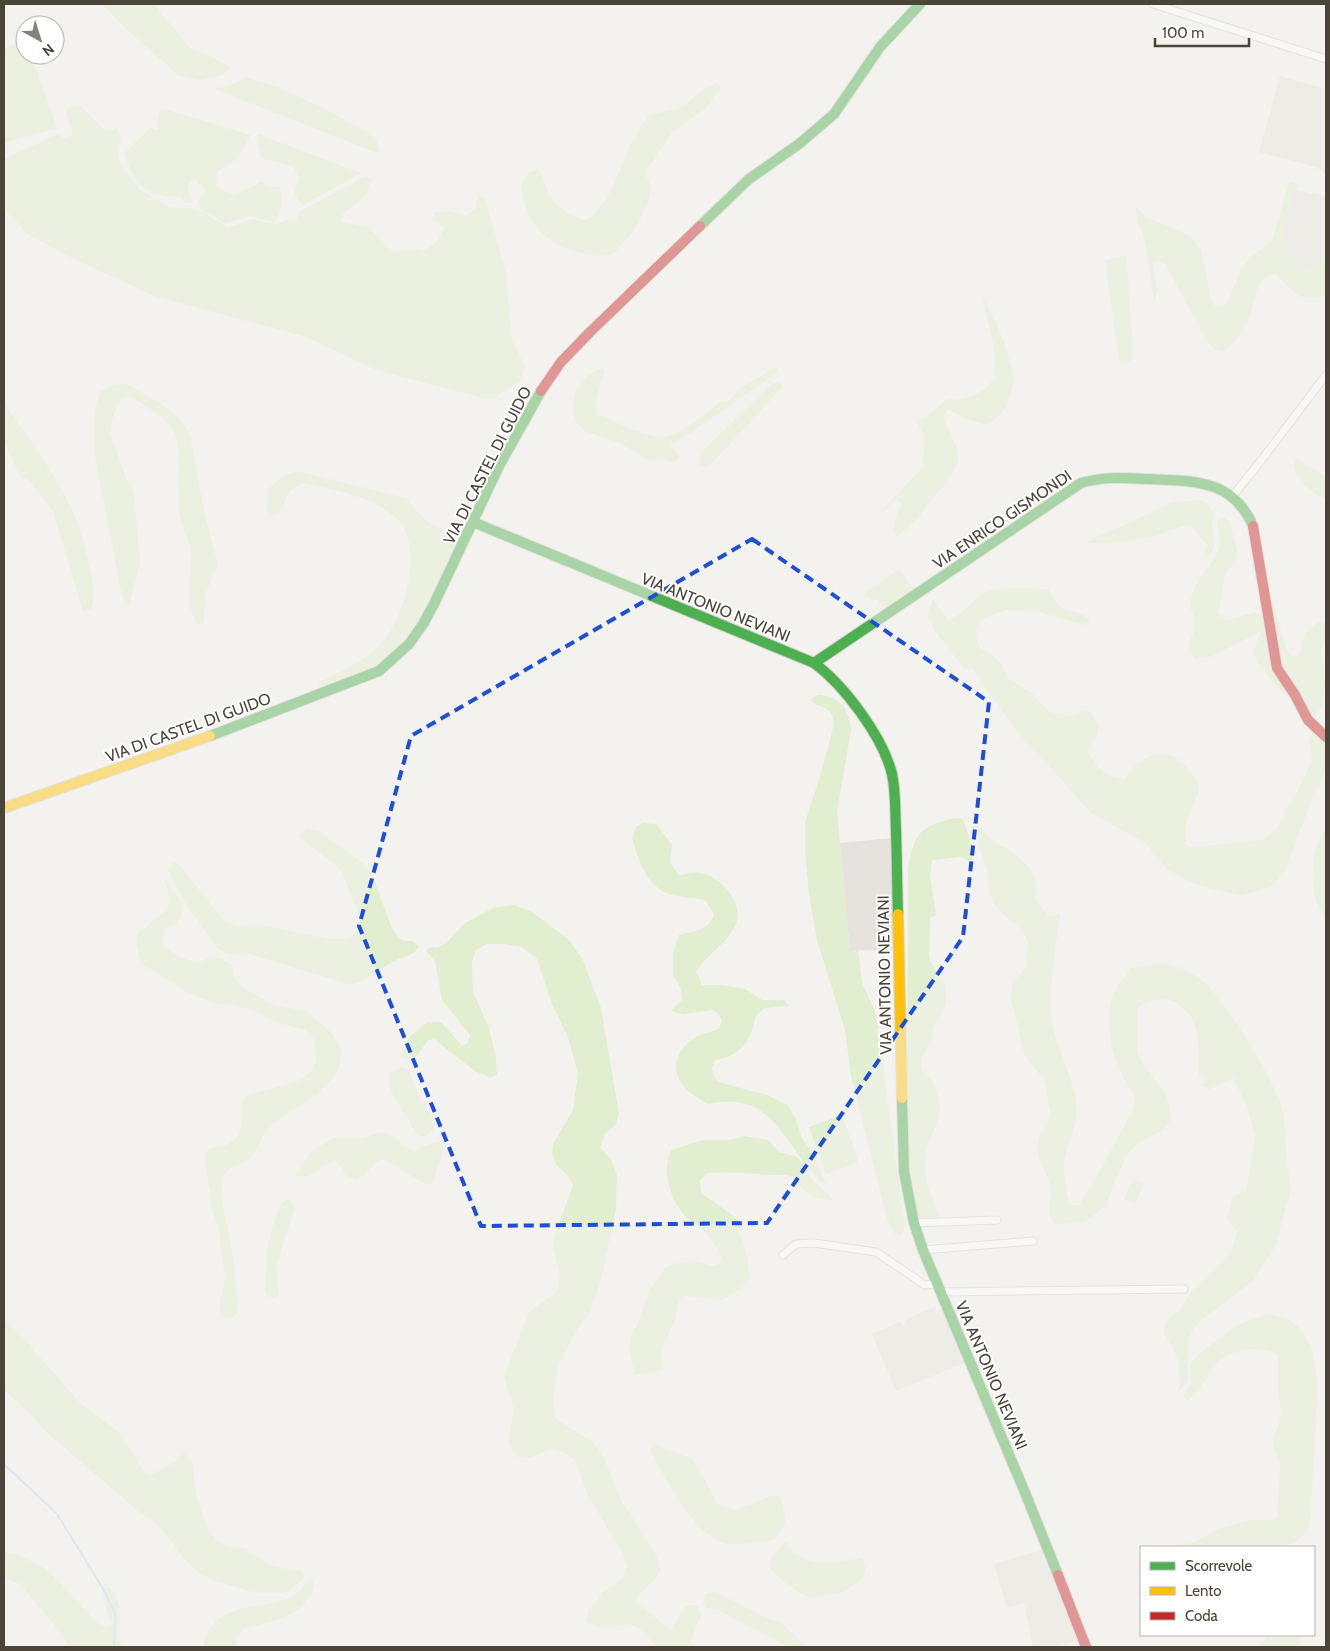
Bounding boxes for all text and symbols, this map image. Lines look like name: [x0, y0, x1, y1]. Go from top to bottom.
north arrow: [15, 15, 65, 65]
scale bar: [1155, 15, 1249, 47]
text: 100 m: [1162, 24, 1204, 42]
text: N: [39, 40, 58, 60]
street label: VIA DI CASTEL DI GUIDO: [439, 383, 535, 547]
street label: VIA ENRICO GISMONDI: [929, 466, 1075, 573]
street label: VIA ANTONIO NEVIANI: [638, 569, 793, 646]
street label: VIA DI CASTEL DI GUIDO: [103, 689, 273, 766]
street label: VIA ANTONIO NEVIANI: [874, 895, 895, 1055]
street label: VIA ANTONIO NEVIANI: [952, 1298, 1031, 1452]
legend: [1140, 1546, 1315, 1636]
text: Scorrevole: [1185, 1557, 1253, 1575]
text: Lento: [1185, 1582, 1222, 1600]
text: Coda: [1185, 1607, 1219, 1625]

